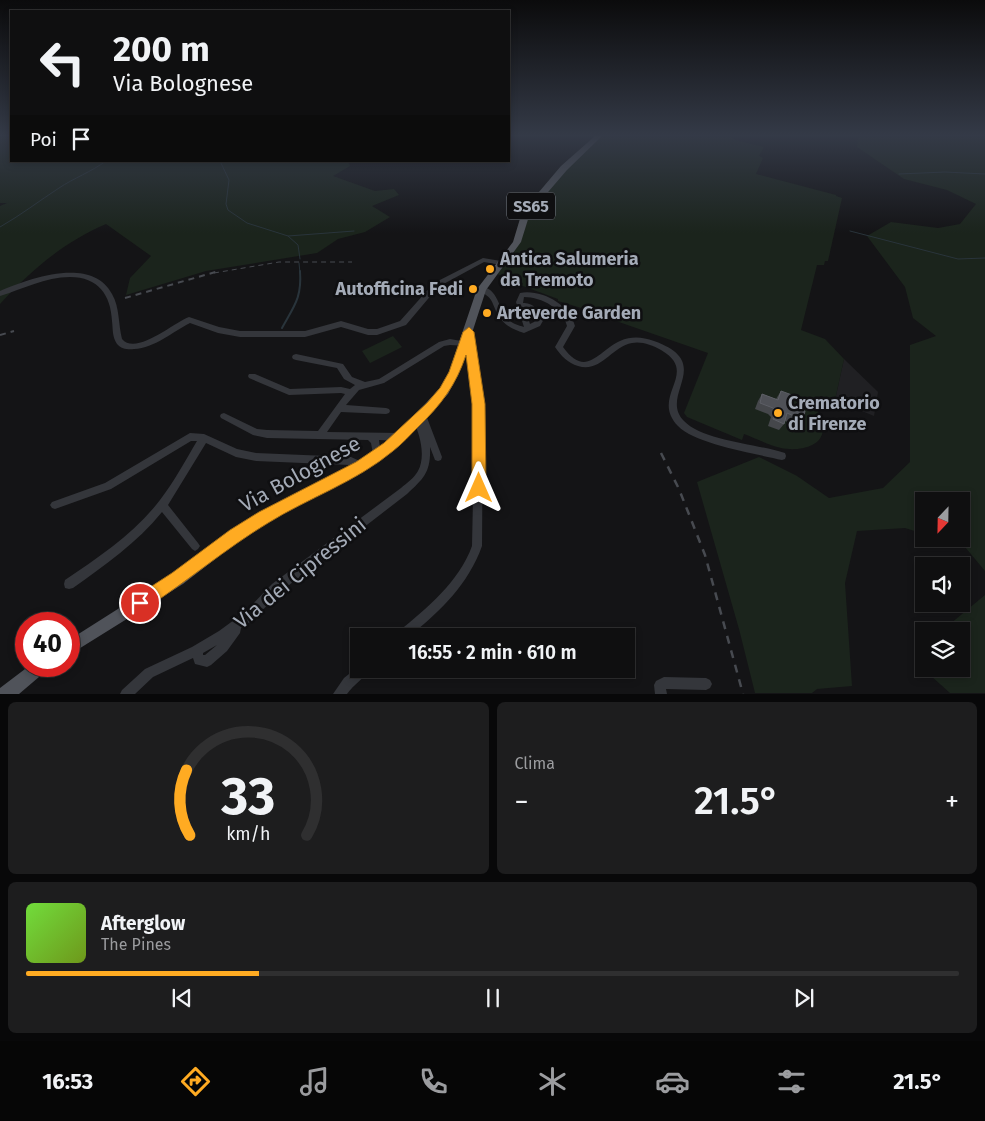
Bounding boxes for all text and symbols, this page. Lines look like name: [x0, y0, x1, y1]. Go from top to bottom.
text: 200 m: [113, 28, 210, 70]
icon: left: [30, 30, 95, 95]
text: Via Bolognese: [113, 70, 253, 97]
icon: arrive: [67, 125, 95, 153]
text: Poi: [30, 128, 57, 151]
road number: SS65: [507, 192, 555, 220]
place label: Antica Salumeria da Tremoto: [499, 248, 639, 291]
marker: Antica Salumeria da Tremoto: [484, 263, 496, 275]
place label: Autofficina Fedi: [335, 278, 463, 300]
marker: Autofficina Fedi: [467, 283, 479, 295]
place label: Arteverde Garden: [496, 302, 641, 324]
marker: Arteverde Garden: [481, 307, 493, 319]
place label: Crematorio di Firenze: [788, 392, 880, 435]
marker: Crematorio di Firenze: [772, 407, 784, 419]
street label: Via Bolognese: [235, 430, 365, 518]
position arrow: [452, 461, 504, 513]
north arrow: [915, 492, 970, 548]
map controls: [915, 492, 970, 677]
street label: Via dei Cipressini: [229, 512, 371, 634]
button: sound: [915, 557, 970, 612]
pin: [119, 582, 161, 624]
icon: arrive: [126, 589, 154, 617]
speed limit sign: 40: [15, 612, 80, 677]
button: layers: [915, 622, 970, 677]
text: 16:55 · 2 min · 610 m: [408, 641, 577, 664]
text: Clima: [515, 754, 555, 773]
text: 33: [220, 765, 275, 828]
text: 21.5°: [694, 778, 779, 824]
text: −: [515, 785, 529, 818]
text: +: [945, 785, 959, 818]
text: km/h: [226, 823, 270, 845]
text: Afterglow: [101, 912, 185, 935]
text: The Pines: [101, 935, 171, 954]
icon: previous: [168, 984, 196, 1012]
icon: pause: [479, 984, 507, 1012]
icon: next: [790, 984, 818, 1012]
icon: directions: [178, 1064, 213, 1099]
icon: music: [297, 1064, 332, 1099]
icon: phone: [416, 1064, 451, 1099]
icon: climate: [535, 1064, 570, 1099]
icon: car: [655, 1064, 690, 1099]
icon: filters: [774, 1064, 809, 1099]
text: 16:53: [42, 1068, 93, 1095]
text: 21.5°: [893, 1068, 943, 1095]

